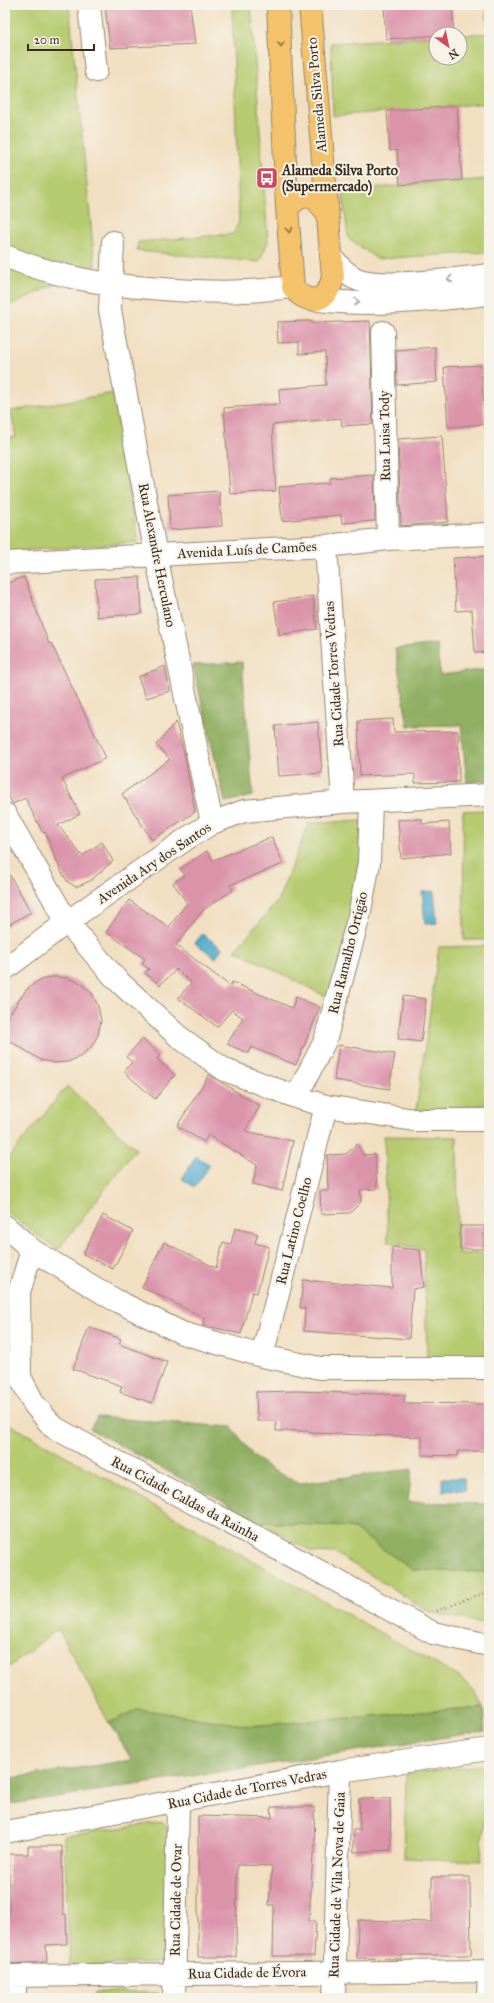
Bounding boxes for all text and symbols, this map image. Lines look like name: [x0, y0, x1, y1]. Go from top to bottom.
scale bar: [28, 26, 94, 52]
north arrow: [428, 26, 468, 66]
text: 20 m: [34, 33, 60, 47]
street label: Alameda Silva Porto: [303, 37, 331, 154]
one-way arrow: [276, 41, 285, 47]
text: N: [445, 46, 461, 62]
place label: Alameda Silva Porto (Supermercado): [281, 162, 398, 196]
bus stop icon: Alameda Silva Porto (Supermercado): [254, 165, 280, 191]
one-way arrow: [284, 227, 293, 233]
one-way arrow: [447, 274, 453, 283]
one-way arrow: [354, 298, 360, 306]
street label: Rua Luisa Tody: [376, 390, 394, 482]
street label: Rua Alexandre Herculano: [135, 481, 179, 629]
street label: Avenida Luís de Camões: [176, 538, 317, 562]
street label: Rua Cidade Torres Vedras: [320, 601, 348, 747]
street label: Avenida Ary dos Santos: [93, 819, 214, 908]
street label: Rua Ramalho Ortigão: [325, 890, 371, 1016]
street label: Rua Latino Coelho: [272, 1176, 316, 1286]
street label: Rua Cidade Caldas da Rainha: [108, 1453, 262, 1545]
street label: Rua Cidade de Torres Vedras: [166, 1765, 328, 1813]
street label: Rua Cidade de Vila Nova de Gaia: [325, 1791, 349, 1978]
street label: Rua Cidade de Ovar: [167, 1843, 185, 1956]
street label: Rua Cidade de Évora: [187, 1961, 307, 1983]

